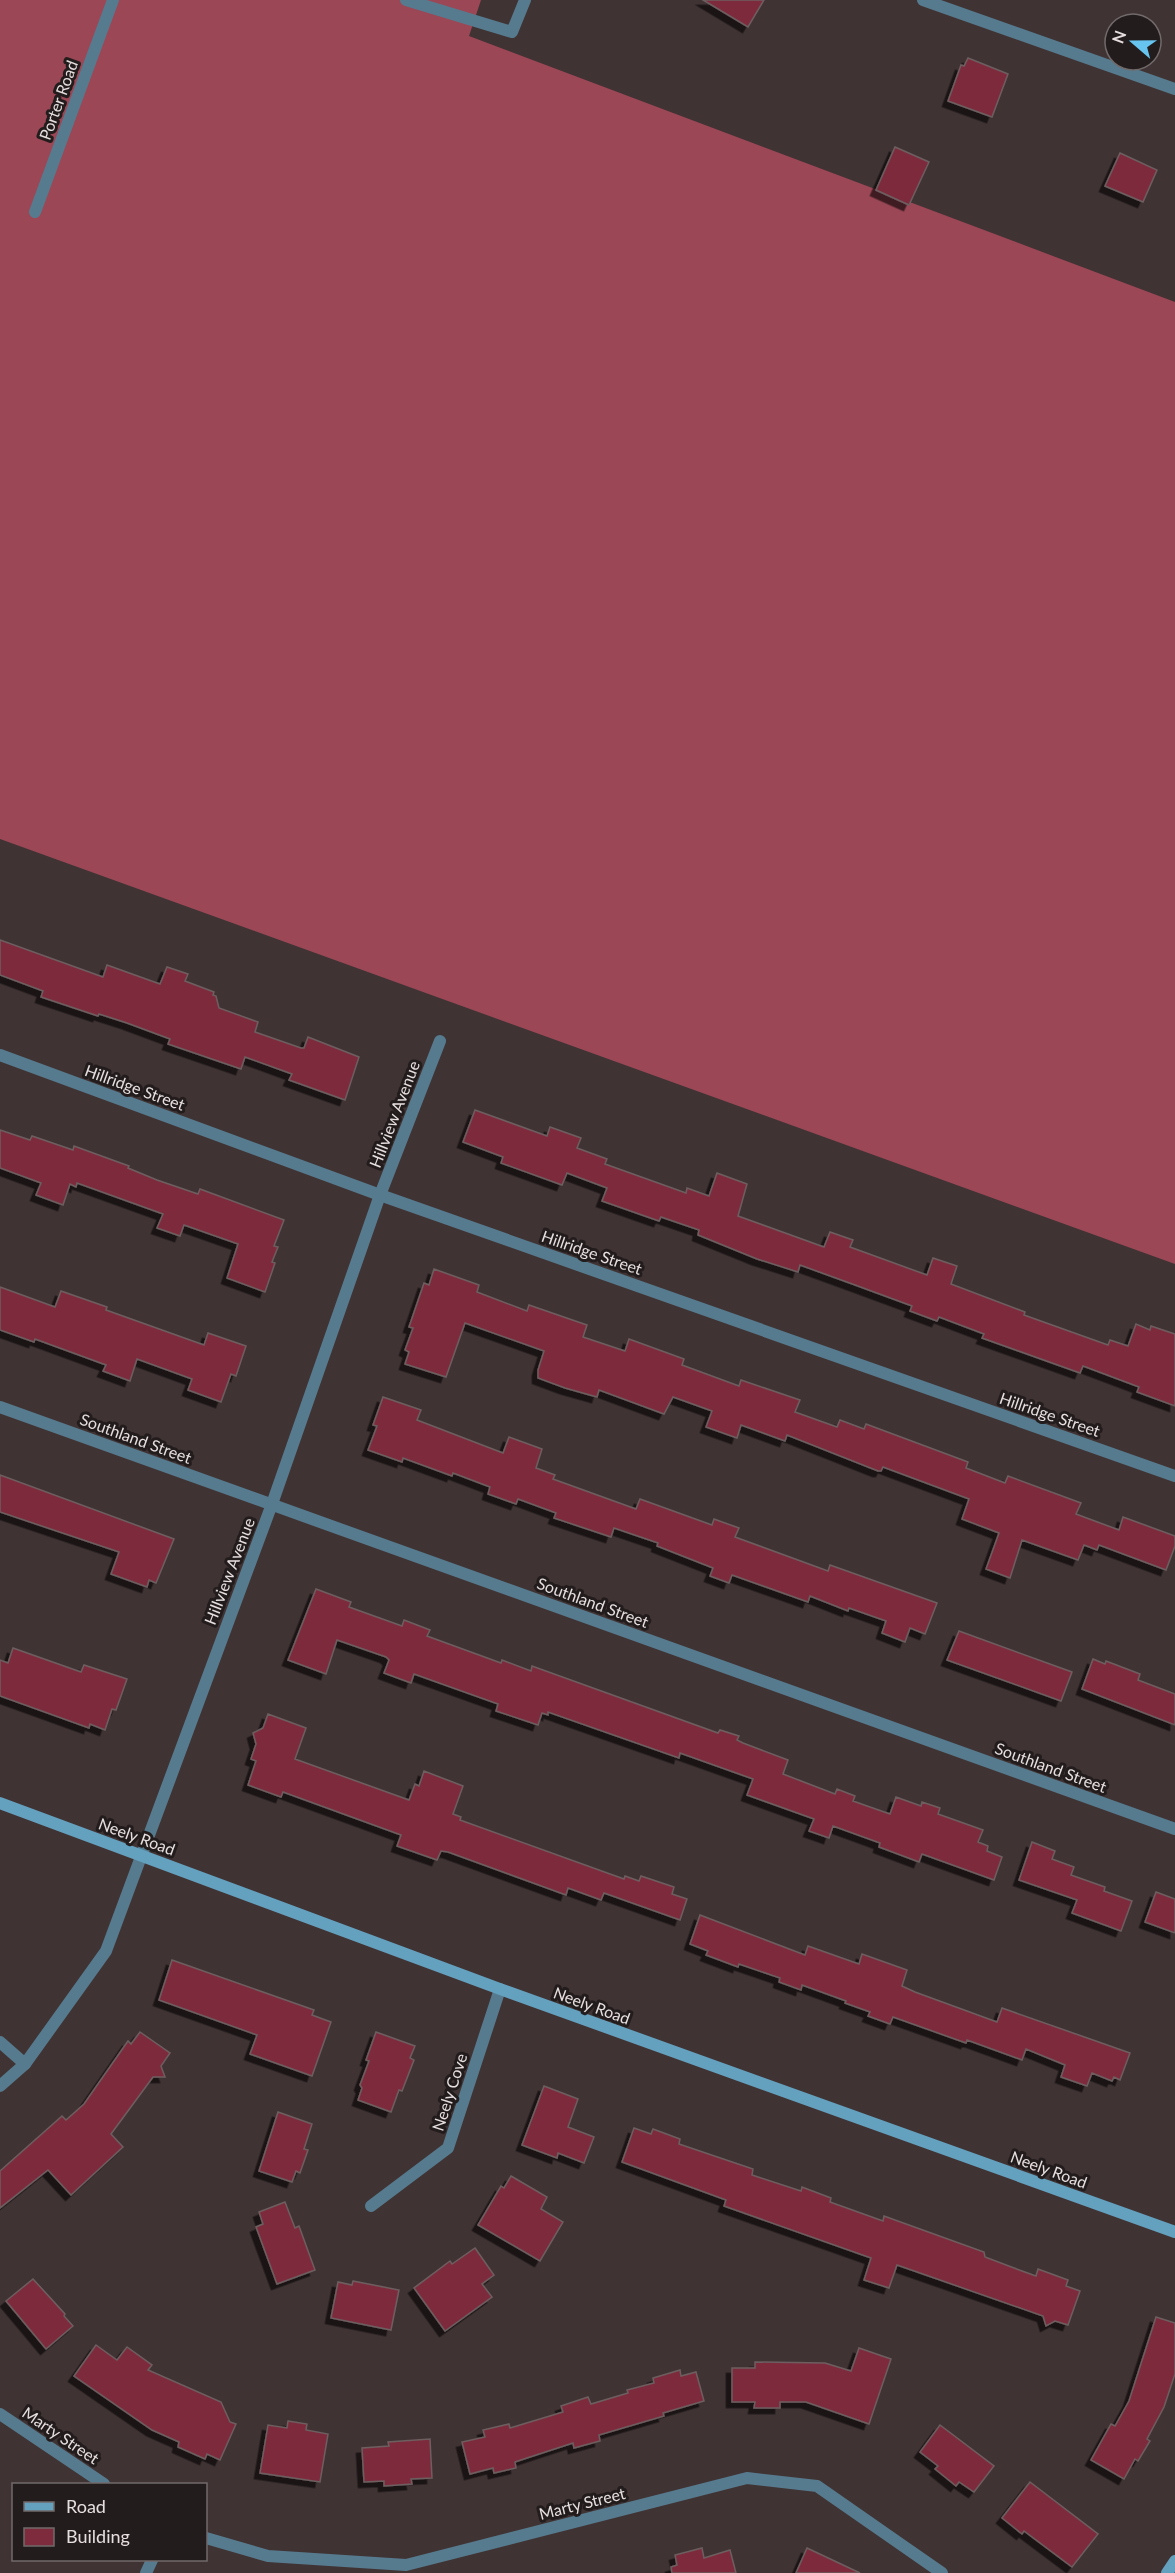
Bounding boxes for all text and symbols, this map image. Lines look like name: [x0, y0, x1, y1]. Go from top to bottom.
north arrow: [1103, 12, 1163, 72]
text: N: [1107, 28, 1129, 46]
street label: Porter Road: [35, 58, 81, 142]
street label: Hillview Avenue: [365, 1058, 423, 1170]
street label: Hillridge Street: [82, 1060, 188, 1114]
street label: Hillridge Street: [539, 1226, 645, 1278]
street label: Hillridge Street: [997, 1388, 1103, 1440]
street label: Southland Street: [78, 1409, 195, 1467]
street label: Hillview Avenue: [200, 1515, 258, 1627]
street label: Southland Street: [535, 1573, 652, 1631]
street label: Southland Street: [993, 1738, 1110, 1796]
street label: Neely Road: [96, 1813, 178, 1859]
street label: Neely Road: [551, 1982, 633, 2028]
street label: Neely Cove: [428, 2051, 470, 2133]
street label: Neely Road: [1008, 2146, 1090, 2192]
street label: Marty Street: [19, 2402, 103, 2468]
legend: [12, 2483, 207, 2561]
street label: Marty Street: [537, 2483, 627, 2523]
text: Road: [66, 2495, 106, 2517]
text: Building: [66, 2525, 130, 2547]

